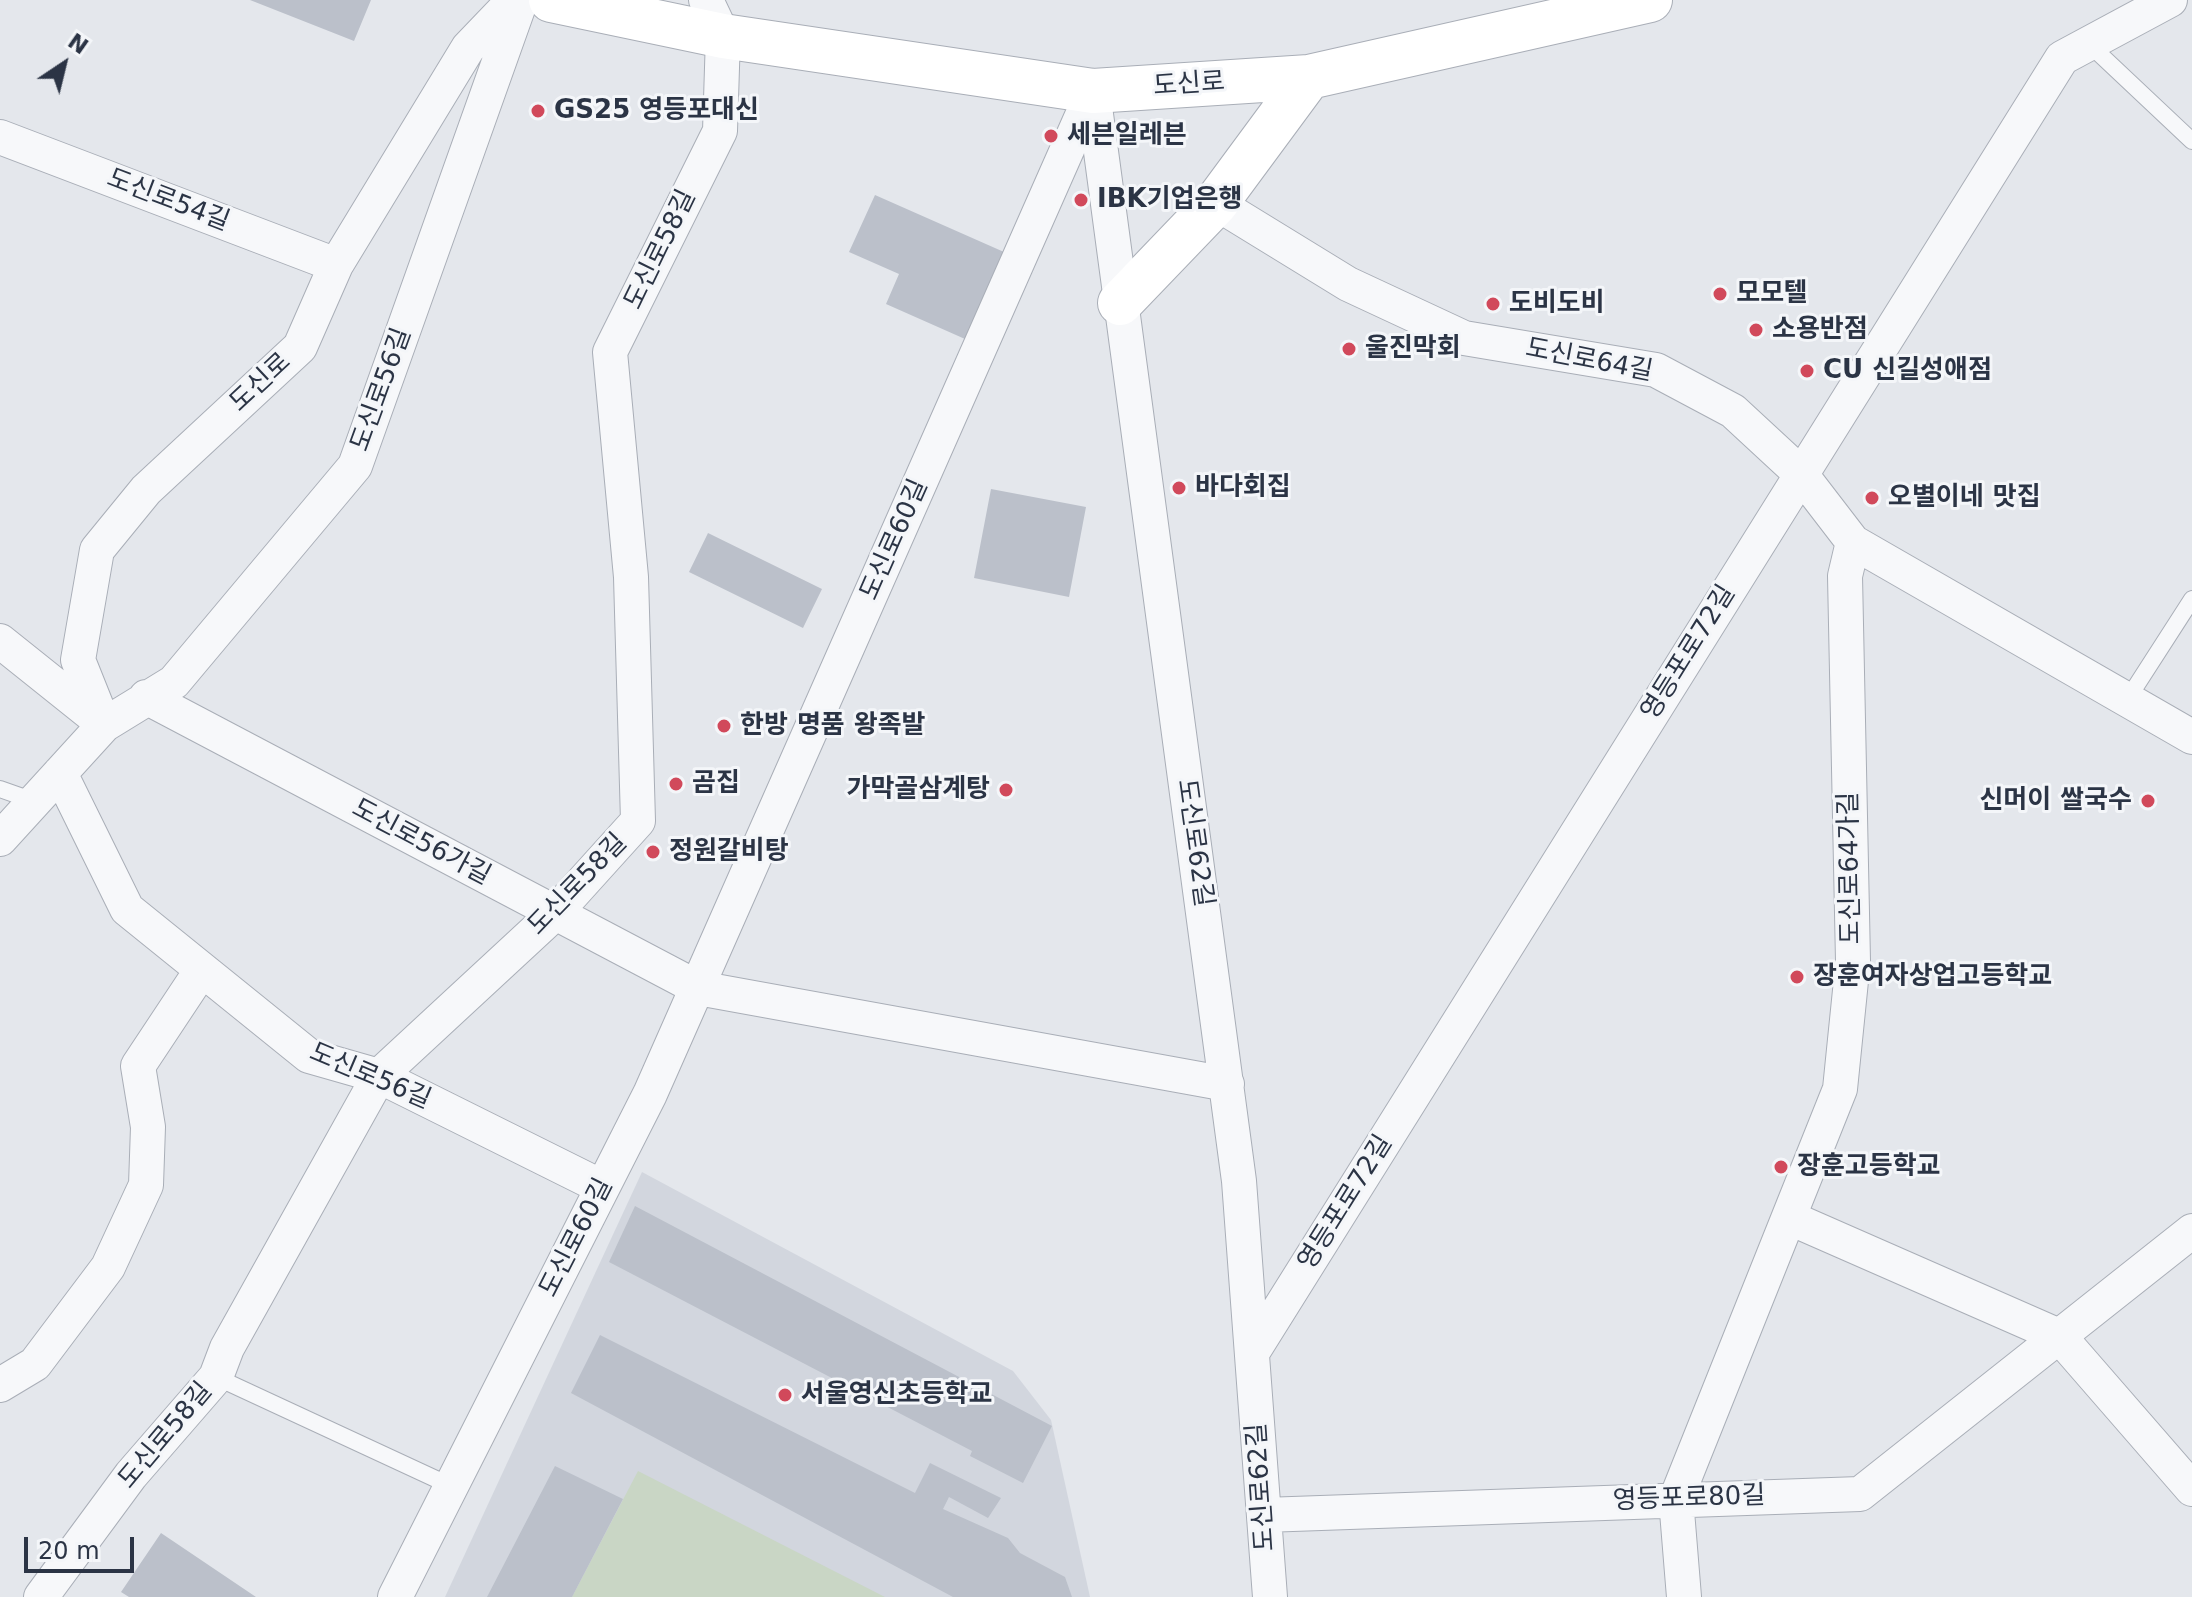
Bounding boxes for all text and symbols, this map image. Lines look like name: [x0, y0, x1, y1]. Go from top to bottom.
north arrow: [24, 24, 104, 104]
text: N: [63, 28, 93, 59]
street label: 도신로: [1152, 67, 1226, 103]
place label: GS25 영등포대신: [554, 95, 759, 127]
marker: GS25 영등포대신: [529, 102, 547, 120]
place label: 세븐일레븐: [1067, 120, 1187, 152]
marker: 세븐일레븐: [1042, 127, 1060, 145]
street label: 도신로54길: [102, 163, 234, 239]
place label: IBK기업은행: [1097, 184, 1242, 216]
street label: 도신로58길: [619, 185, 703, 315]
marker: IBK기업은행: [1072, 191, 1090, 209]
place label: 모모텔: [1736, 278, 1808, 310]
marker: 모모텔: [1711, 285, 1729, 303]
place label: 도비도비: [1509, 288, 1605, 320]
marker: 도비도비: [1484, 295, 1502, 313]
place label: 소용반점: [1772, 314, 1868, 346]
marker: 소용반점: [1747, 321, 1765, 339]
street label: 도신로56길: [345, 324, 419, 456]
place label: 울진막회: [1365, 333, 1461, 365]
street label: 도신로64길: [1523, 333, 1655, 389]
marker: 울진막회: [1340, 340, 1358, 358]
street label: 도신로: [224, 347, 298, 419]
place label: CU 신길성애점: [1823, 355, 1992, 387]
marker: CU 신길성애점: [1798, 362, 1816, 380]
place label: 바다회집: [1195, 472, 1291, 504]
street label: 도신로60길: [855, 475, 935, 605]
marker: 바다회집: [1170, 479, 1188, 497]
place label: 오별이네 맛집: [1888, 482, 2041, 514]
marker: 오별이네 맛집: [1863, 489, 1881, 507]
street label: 영등포로72길: [1635, 580, 1743, 726]
place label: 한방 명품 왕족발: [740, 710, 926, 742]
marker: 한방 명품 왕족발: [715, 717, 733, 735]
place label: 곰집: [692, 768, 740, 800]
place label: 가막골삼계탕: [846, 774, 990, 806]
marker: 곰집: [667, 775, 685, 793]
street label: 도신로62길: [1170, 777, 1218, 909]
marker: 가막골삼계탕: [997, 781, 1015, 799]
place label: 신머이 쌀국수: [1979, 785, 2132, 817]
street label: 도신로64가길: [1834, 791, 1868, 945]
marker: 신머이 쌀국수: [2139, 792, 2157, 810]
street label: 도신로56가길: [346, 793, 496, 893]
street label: 도신로58길: [522, 828, 634, 942]
place label: 정원갈비탕: [669, 836, 789, 868]
marker: 정원갈비탕: [644, 843, 662, 861]
place label: 장훈여자상업고등학교: [1813, 961, 2052, 993]
marker: 장훈여자상업고등학교: [1788, 968, 1806, 986]
street label: 도신로56길: [305, 1037, 435, 1117]
street label: 영등포로72길: [1292, 1130, 1400, 1276]
place label: 장훈고등학교: [1797, 1151, 1941, 1183]
marker: 장훈고등학교: [1772, 1158, 1790, 1176]
street label: 도신로60길: [534, 1174, 620, 1302]
street label: 도신로58길: [113, 1377, 219, 1495]
place label: 서울영신초등학교: [801, 1379, 992, 1411]
marker: 서울영신초등학교: [776, 1386, 794, 1404]
street label: 도신로62길: [1242, 1422, 1282, 1552]
street label: 영등포로80길: [1612, 1481, 1766, 1517]
scale bar: [28, 1521, 138, 1571]
text: 20 m: [38, 1537, 100, 1565]

